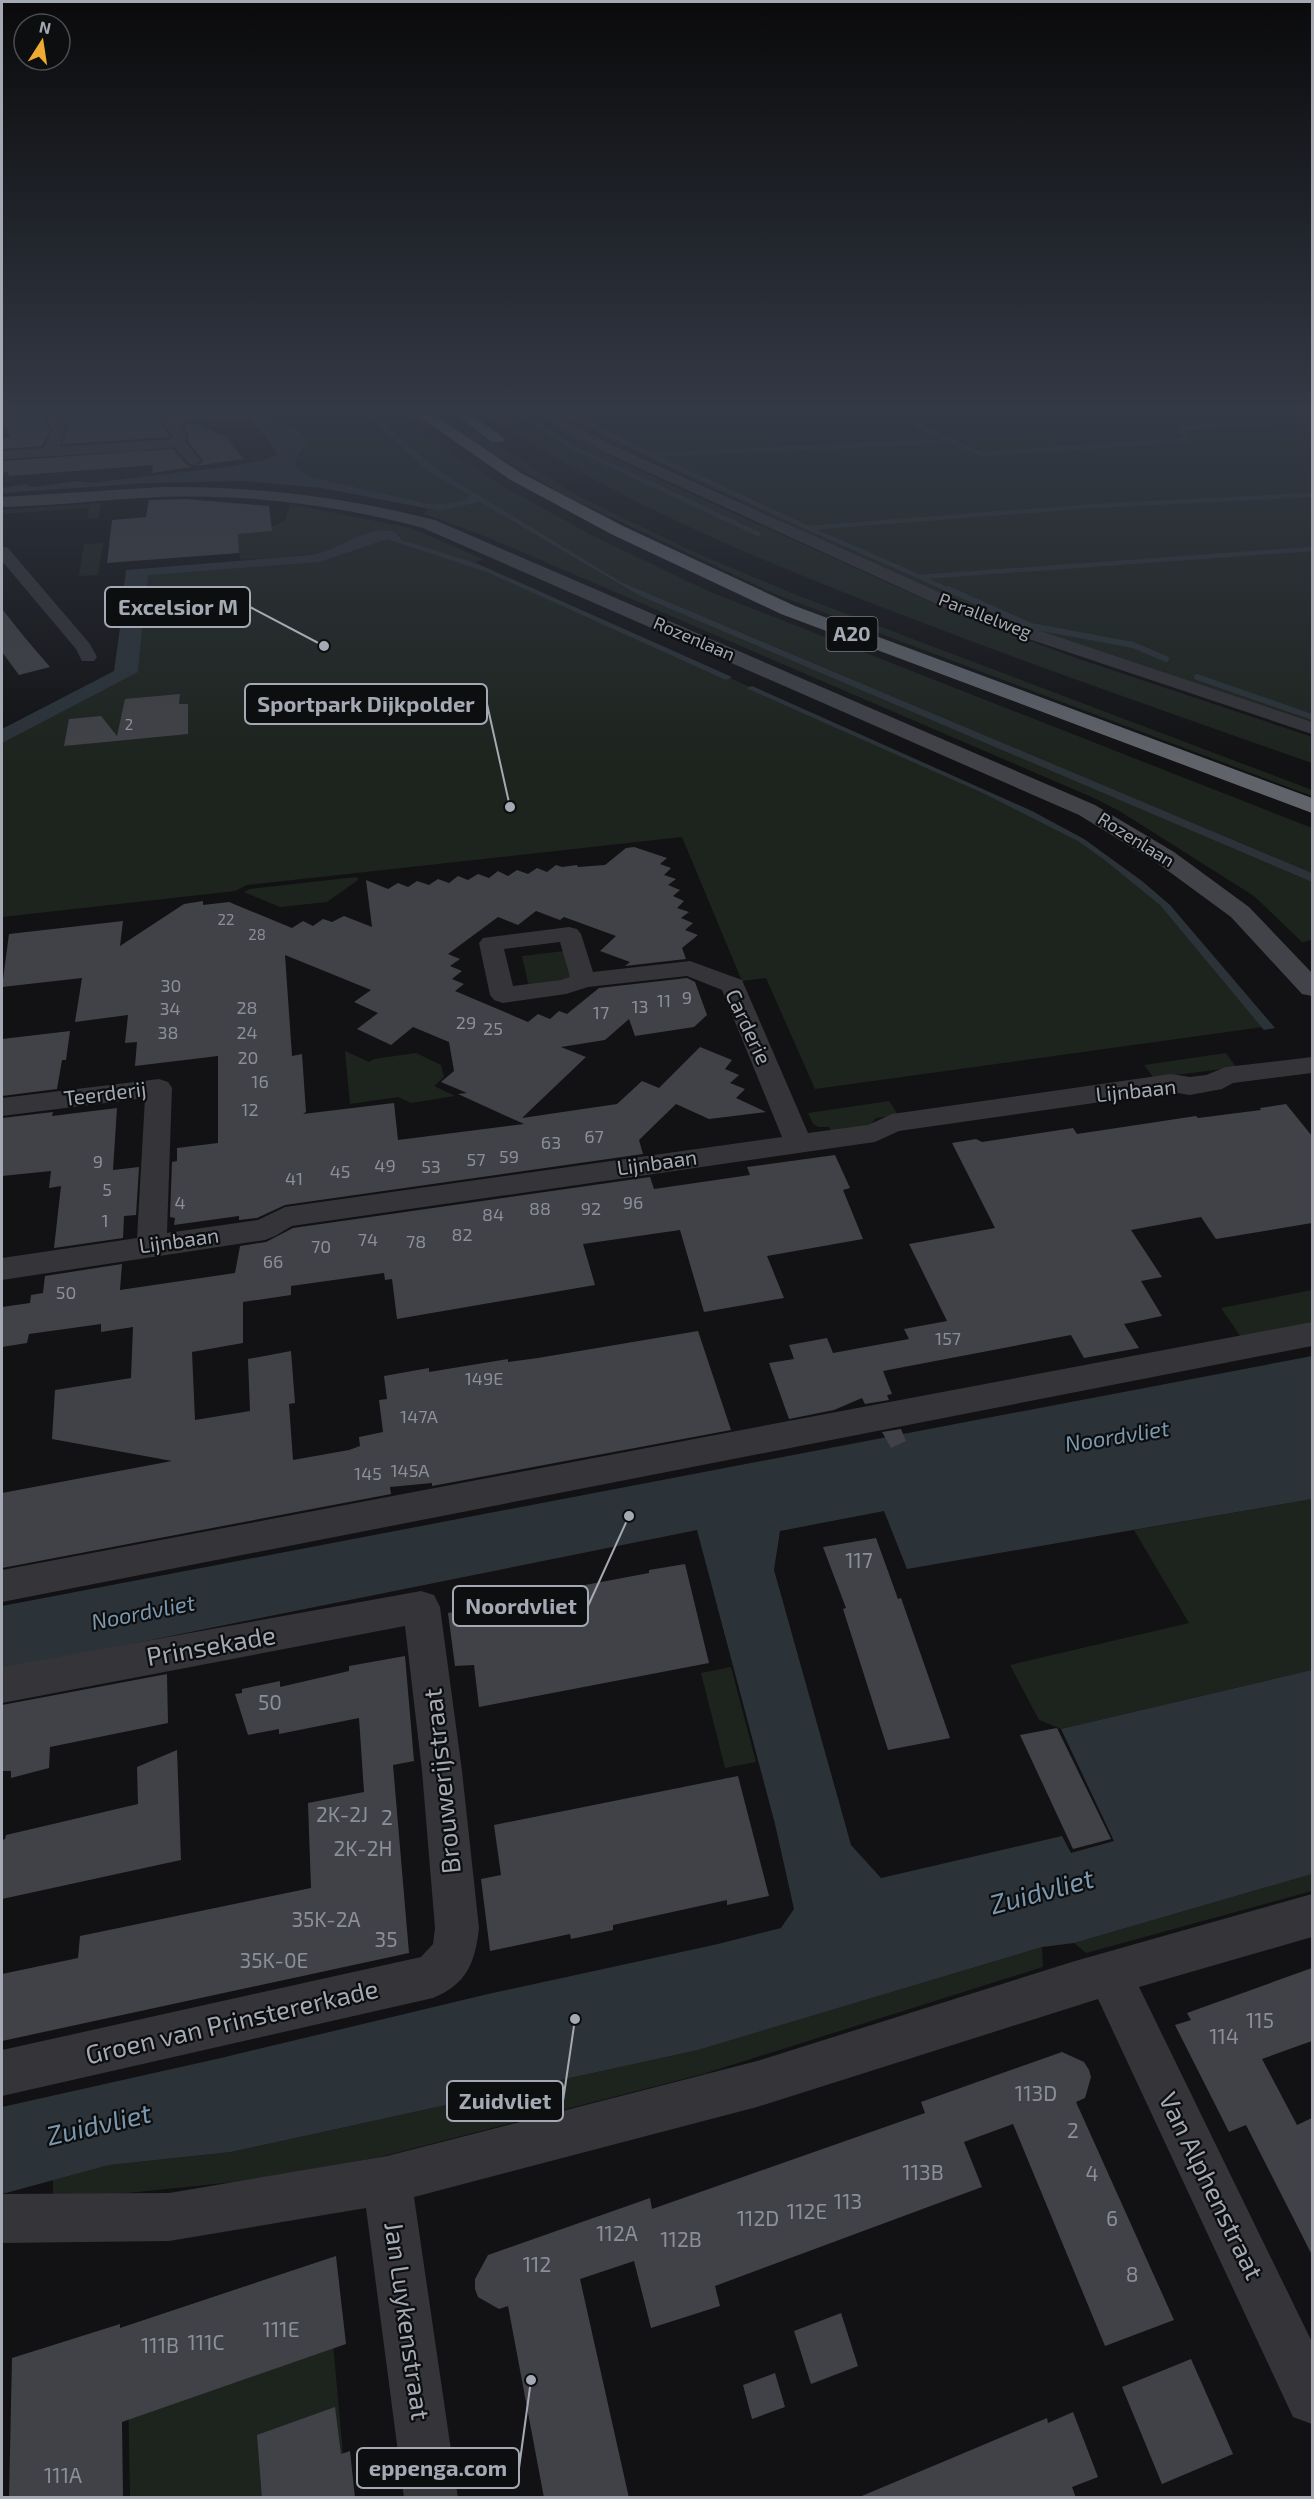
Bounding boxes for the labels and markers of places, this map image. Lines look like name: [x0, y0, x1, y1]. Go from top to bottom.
callout: Excelsior M: [105, 587, 250, 627]
callout: Sportpark Dijkpolder: [245, 684, 487, 724]
callout: Noordvliet: [453, 1586, 588, 1626]
callout: Zuidvliet: [447, 2081, 563, 2121]
callout: eppenga.com: [357, 2448, 519, 2488]

